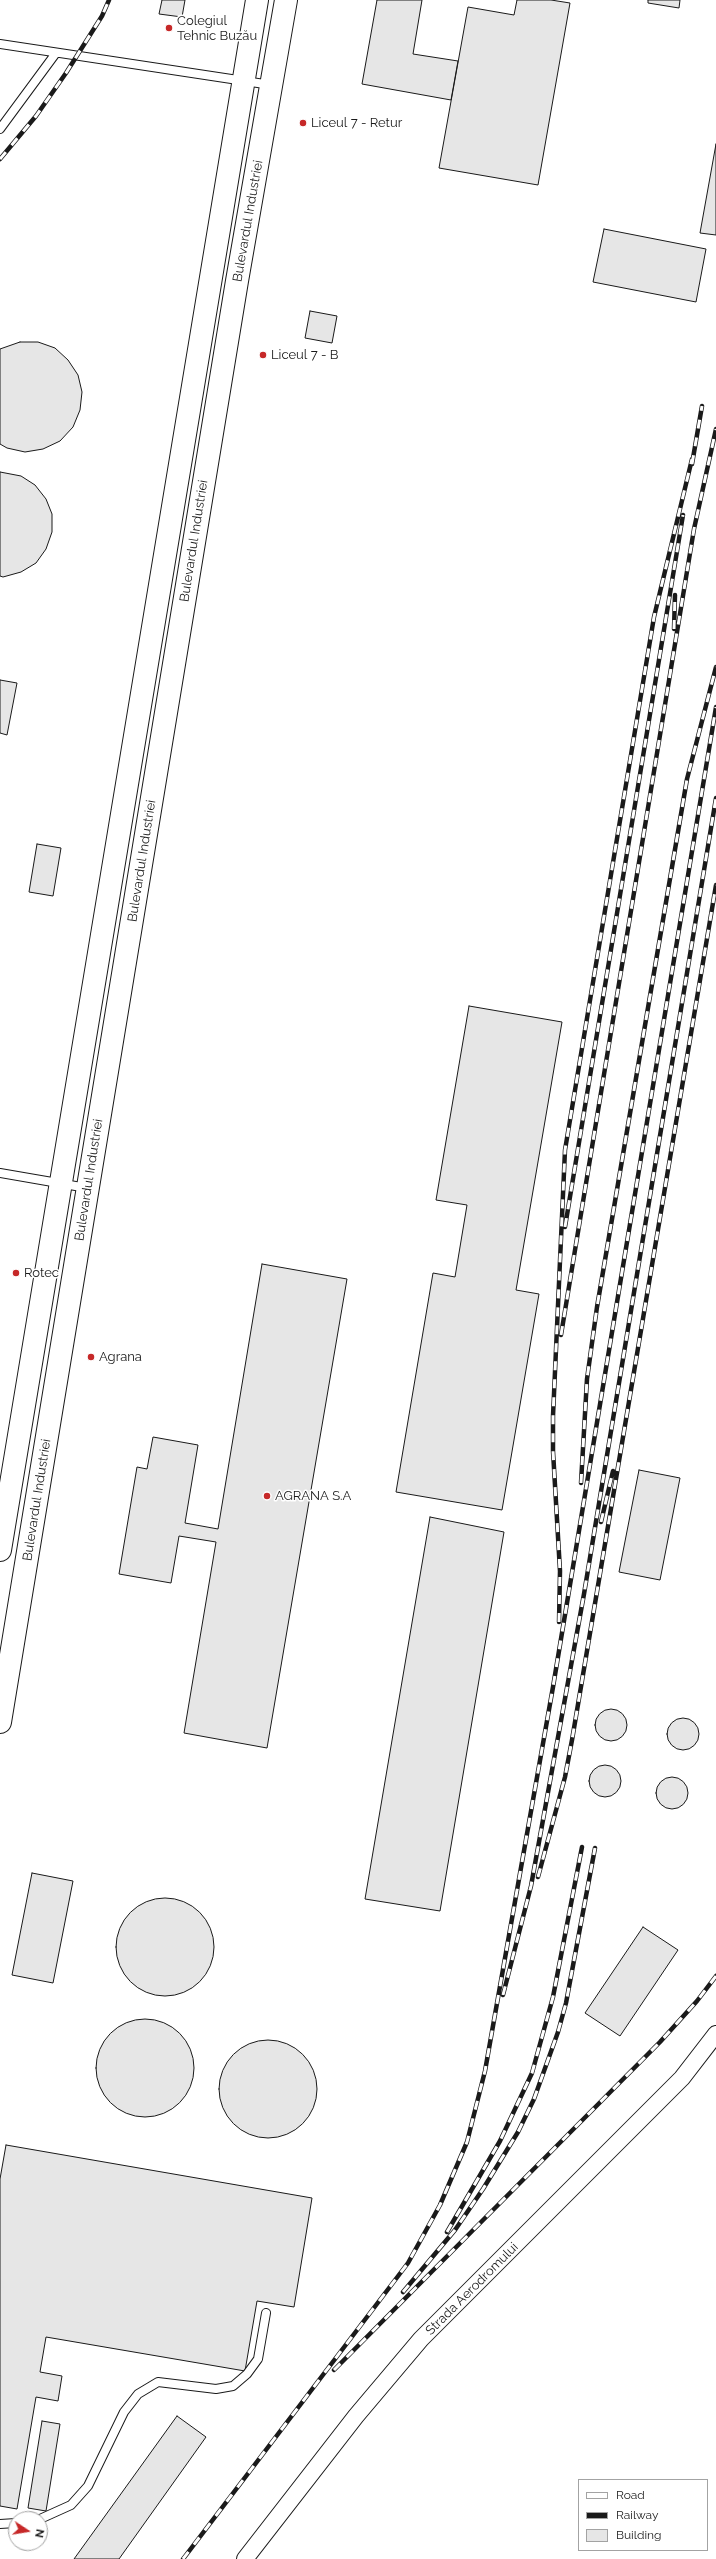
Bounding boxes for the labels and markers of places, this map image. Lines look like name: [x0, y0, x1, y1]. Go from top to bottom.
place label: Colegiul Tehnic Buzău: [177, 13, 257, 44]
marker: Colegiul Tehnic Buzău: [164, 23, 174, 33]
place label: Liceul 7 - Retur: [311, 115, 402, 131]
marker: Liceul 7 - Retur: [298, 118, 308, 128]
place label: Liceul 7 - B: [271, 347, 338, 363]
marker: Liceul 7 - B: [258, 350, 268, 360]
place label: Rotec: [24, 1265, 59, 1281]
marker: Rotec: [11, 1268, 21, 1278]
place label: Agrana: [99, 1349, 142, 1365]
marker: Agrana: [86, 1352, 96, 1362]
place label: AGRANA S.A: [275, 1488, 351, 1504]
marker: AGRANA S.A: [262, 1491, 272, 1501]

